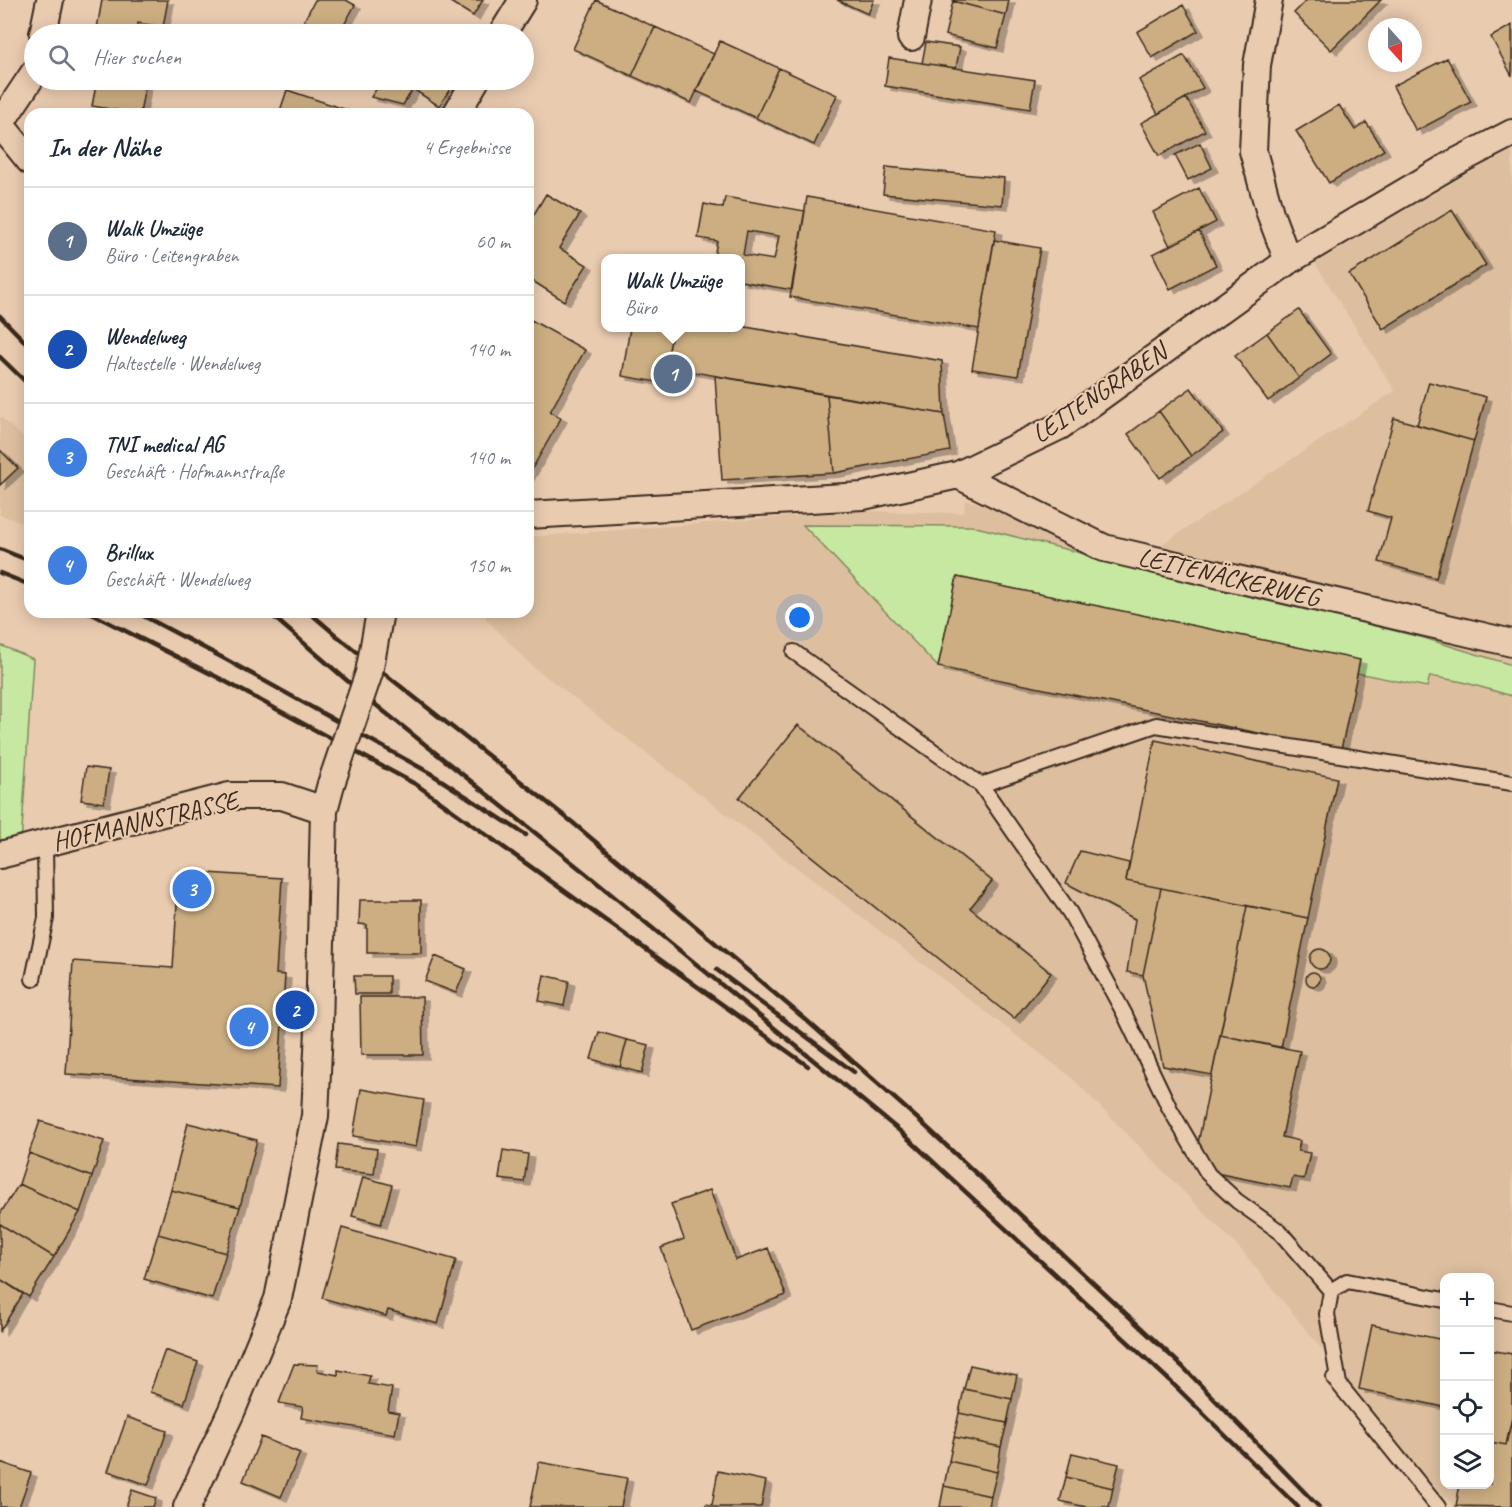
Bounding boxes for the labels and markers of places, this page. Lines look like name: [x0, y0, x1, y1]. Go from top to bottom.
pin: 1: [654, 352, 692, 397]
pin: 3: [172, 866, 212, 912]
pin: 2: [276, 988, 314, 1032]
pin: 4: [230, 1004, 268, 1050]

